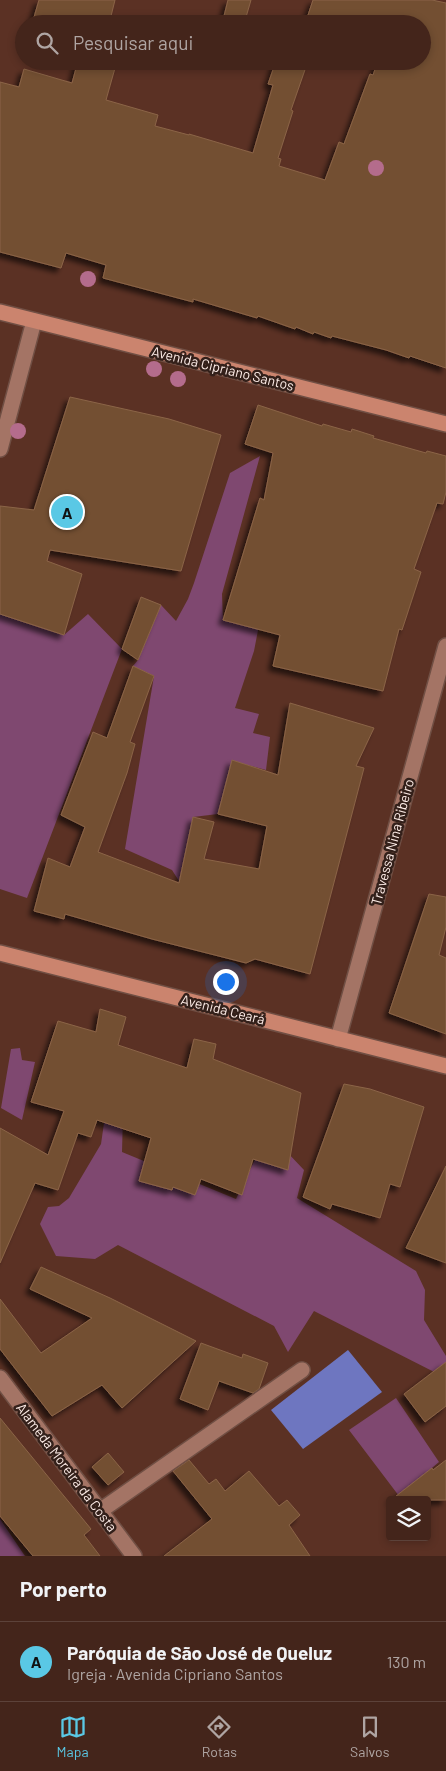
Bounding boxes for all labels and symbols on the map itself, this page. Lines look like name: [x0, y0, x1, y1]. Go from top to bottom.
street label: Avenida Cipriano Santos: [150, 342, 296, 394]
pin: A: [51, 493, 83, 531]
street label: Travessa Nina Ribeiro: [367, 777, 417, 907]
your location: [213, 969, 239, 995]
street label: Avenida Ceará: [179, 990, 267, 1028]
street label: Alameda Moreira da Costa: [13, 1399, 121, 1535]

